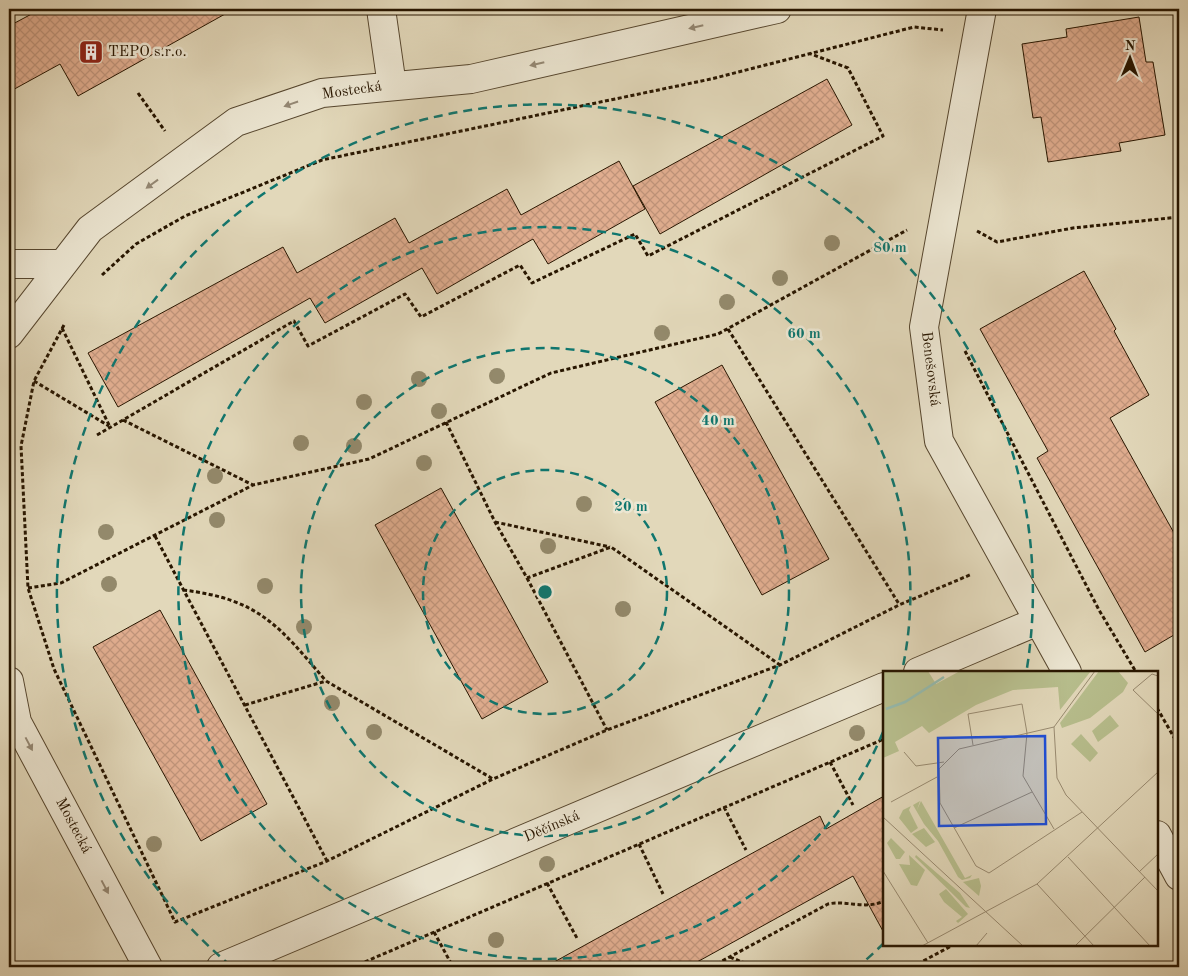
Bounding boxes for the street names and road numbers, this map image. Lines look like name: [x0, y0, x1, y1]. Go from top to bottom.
street label: Mostecká: [321, 79, 384, 103]
street label: Benešovská: [918, 331, 942, 408]
street label: Mostecká: [52, 796, 94, 857]
street label: Děčínská: [522, 808, 583, 845]

